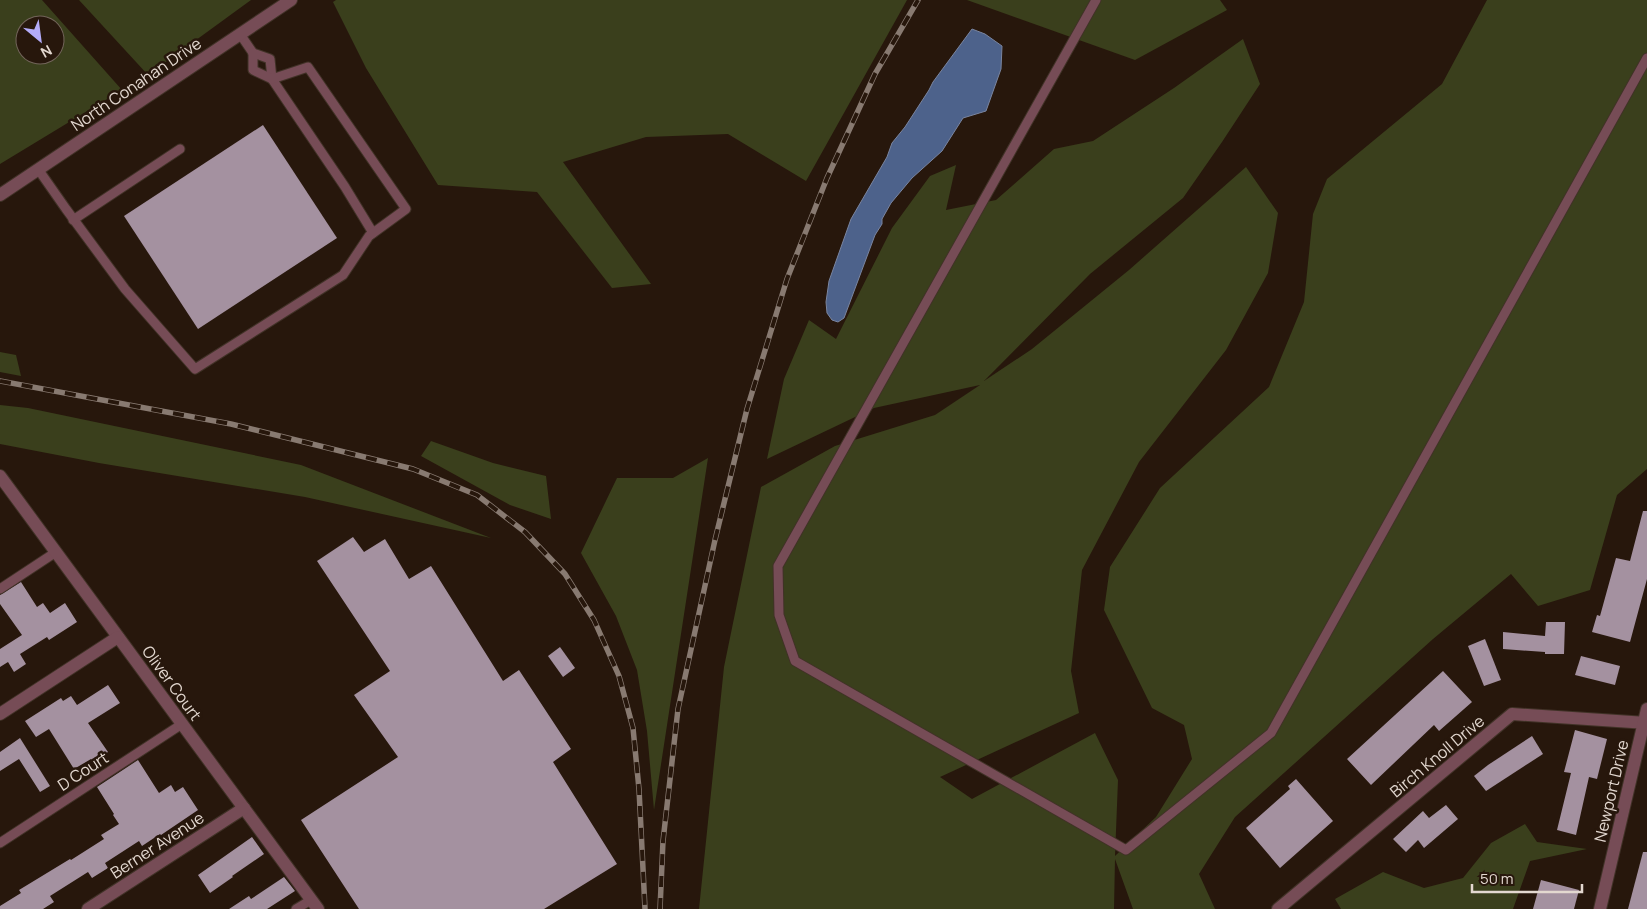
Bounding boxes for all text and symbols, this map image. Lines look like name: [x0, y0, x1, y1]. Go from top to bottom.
north arrow: [15, 15, 65, 65]
street label: North Conahan Drive: [66, 32, 206, 136]
text: N: [38, 41, 56, 63]
street label: Oliver Court: [137, 641, 207, 725]
street label: Birch Knoll Drive: [1385, 710, 1489, 802]
street label: Newport Drive: [1589, 738, 1633, 844]
street label: D Court: [53, 746, 113, 796]
street label: Berner Avenue: [106, 807, 208, 883]
scale bar: [1472, 862, 1582, 894]
text: 50 m: [1480, 868, 1514, 889]

